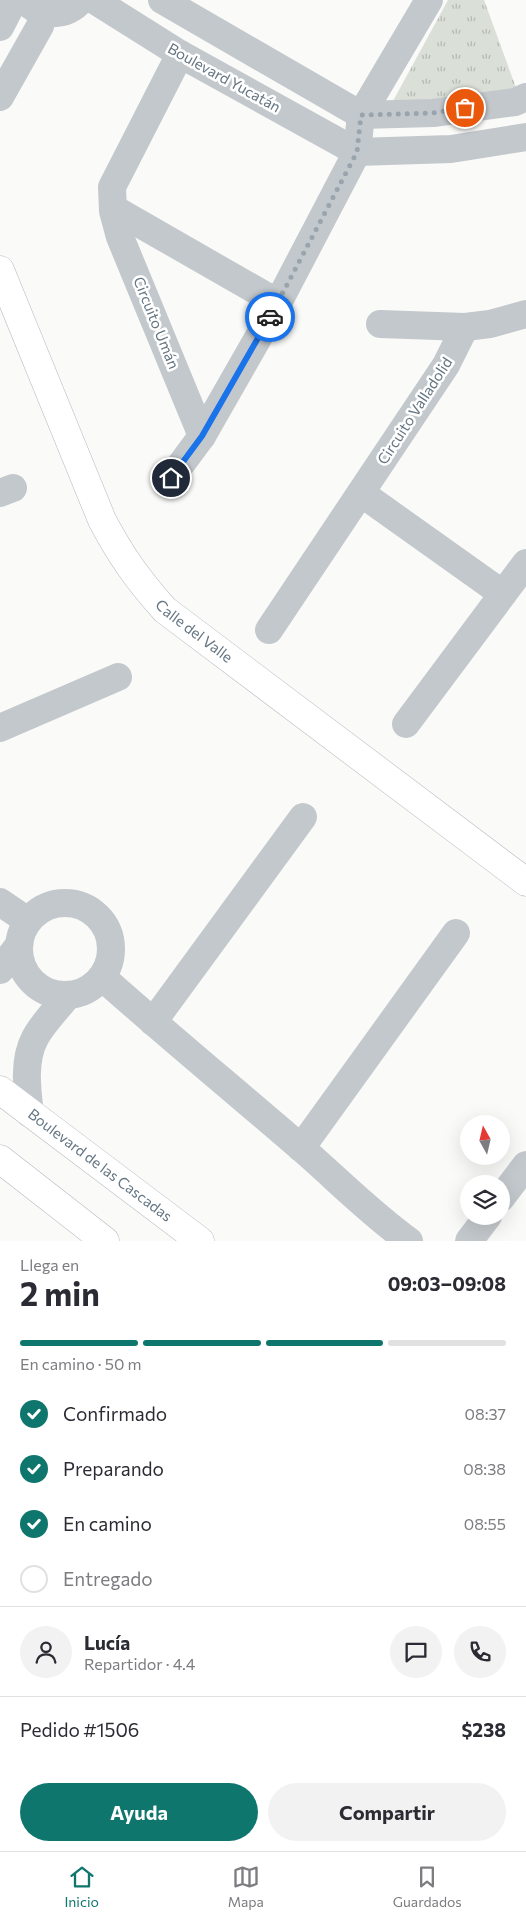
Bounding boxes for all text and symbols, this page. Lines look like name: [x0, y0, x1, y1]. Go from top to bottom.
street label: Boulevard Yucatán: [165, 39, 284, 116]
pin: [444, 87, 486, 129]
icon: bag: [451, 94, 479, 122]
street label: Circuito Umán: [130, 274, 184, 371]
courier: [245, 292, 295, 342]
icon: car: [256, 303, 284, 331]
street label: Circuito Valladolid: [373, 353, 456, 467]
pin: [150, 457, 192, 499]
icon: home: [157, 464, 185, 492]
street label: Calle del Valle: [152, 595, 237, 666]
street label: Boulevard de las Cascadas: [25, 1104, 176, 1225]
north arrow: [460, 1115, 510, 1165]
map controls: [460, 1115, 510, 1225]
button: layers: [460, 1175, 510, 1225]
text: Llega en: [20, 1255, 79, 1274]
text: 09:03–09:08: [388, 1272, 506, 1295]
text: 2 min: [20, 1273, 100, 1313]
text: En camino · 50 m: [20, 1354, 141, 1373]
icon: check: [20, 1400, 48, 1428]
text: Confirmado: [63, 1402, 167, 1425]
text: 08:37: [465, 1404, 506, 1423]
icon: check: [20, 1455, 48, 1483]
text: Preparando: [63, 1457, 164, 1480]
text: 08:38: [463, 1459, 506, 1478]
icon: check: [20, 1510, 48, 1538]
text: En camino: [63, 1512, 152, 1535]
text: 08:55: [464, 1514, 506, 1533]
text: Entregado: [63, 1567, 153, 1590]
button: person: [20, 1626, 72, 1678]
button: chat: [390, 1626, 442, 1678]
button: phone: [454, 1626, 506, 1678]
text: Lucía: [84, 1631, 130, 1654]
text: Repartidor · 4.4: [84, 1654, 195, 1673]
text: Pedido #1506: [20, 1718, 139, 1741]
text: $238: [461, 1718, 506, 1741]
button: Ayuda: [20, 1783, 258, 1841]
button: Compartir: [268, 1783, 506, 1841]
tab: Inicio: [64, 1863, 99, 1910]
tab: Mapa: [228, 1863, 264, 1910]
tab: Guardados: [393, 1863, 462, 1910]

